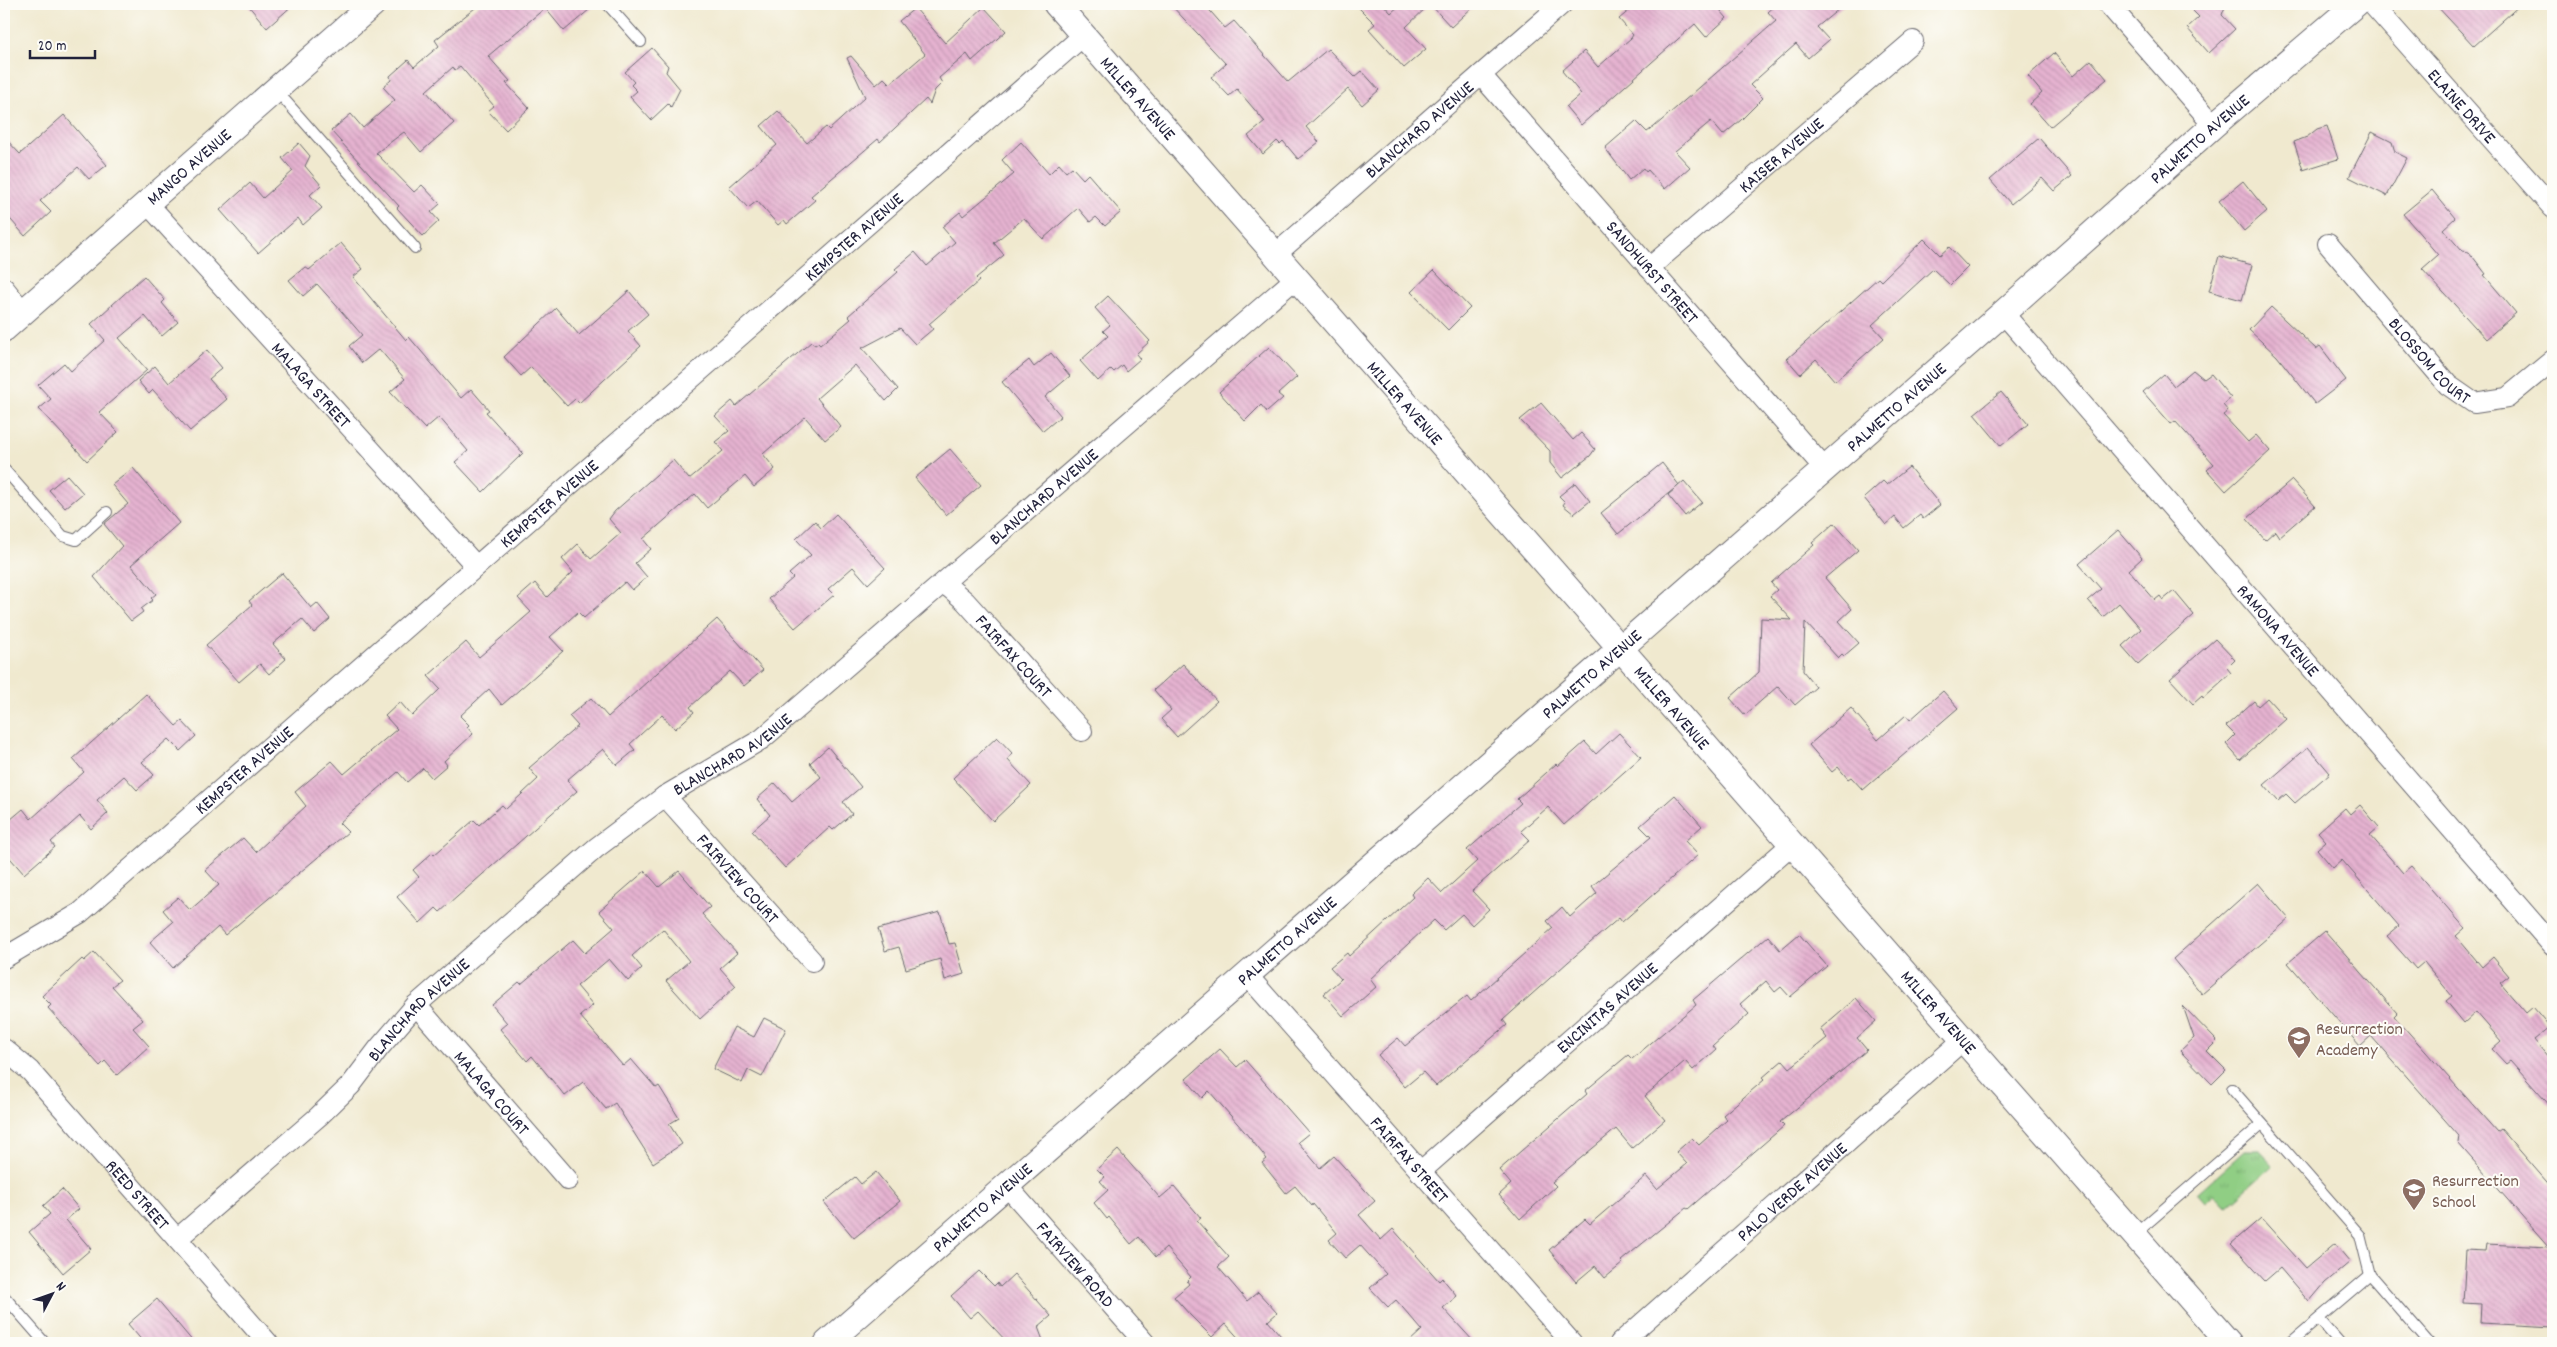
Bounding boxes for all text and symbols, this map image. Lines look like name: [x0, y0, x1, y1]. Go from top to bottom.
scale bar: [30, 28, 95, 60]
text: 20 m: [38, 36, 66, 58]
street label: MILLER AVENUE: [1093, 52, 1180, 147]
street label: ELAINE DRIVE: [2420, 64, 2501, 150]
street label: BLANCHARD AVENUE: [1361, 76, 1481, 185]
street label: PALMETTO AVENUE: [2146, 90, 2256, 191]
street label: KAISER AVENUE: [1735, 113, 1831, 200]
street label: MANGO AVENUE: [142, 124, 238, 212]
street label: KEMPSTER AVENUE: [800, 188, 910, 289]
street label: SANDHURST STREET: [1599, 216, 1703, 330]
street label: BLOSSOM COURT: [2381, 313, 2475, 412]
street label: MALAGA STREET: [264, 338, 355, 435]
street label: MILLER AVENUE: [1360, 357, 1447, 452]
street label: PALMETTO AVENUE: [1842, 358, 1953, 459]
street label: BLANCHARD AVENUE: [985, 444, 1105, 552]
street label: KEMPSTER AVENUE: [495, 455, 605, 555]
street label: RAMONA AVENUE: [2229, 580, 2324, 683]
street label: FAIRFAX COURT: [968, 610, 1056, 704]
street label: PALMETTO AVENUE: [1538, 625, 1648, 726]
street label: MILLER AVENUE: [1626, 661, 1714, 756]
street label: BLANCHARD AVENUE: [669, 708, 799, 804]
street label: KEMPSTER AVENUE: [191, 721, 300, 822]
street label: FAIRVIEW COURT: [689, 829, 783, 930]
street label: PALMETTO AVENUE: [1233, 892, 1344, 993]
street label: BLANCHARD AVENUE: [363, 953, 476, 1068]
street label: ENCINITAS AVENUE: [1552, 958, 1665, 1061]
street label: MILLER AVENUE: [1893, 966, 1981, 1061]
place label: Resurrection Academy: [2316, 1018, 2403, 1064]
school or university icon: Resurrection Academy: [2286, 1025, 2312, 1059]
street label: MALAGA COURT: [446, 1047, 534, 1142]
street label: FAIRFAX STREET: [1363, 1112, 1453, 1210]
street label: PALO VERDE AVENUE: [1733, 1138, 1854, 1249]
street label: REED STREET: [98, 1155, 174, 1237]
street label: PALMETTO AVENUE: [928, 1158, 1039, 1260]
place label: Resurrection School: [2432, 1170, 2519, 1216]
school or university icon: Resurrection School: [2401, 1177, 2427, 1211]
street label: FAIRVIEW ROAD: [1029, 1217, 1119, 1314]
north arrow: [28, 1270, 78, 1320]
text: N: [50, 1278, 70, 1296]

